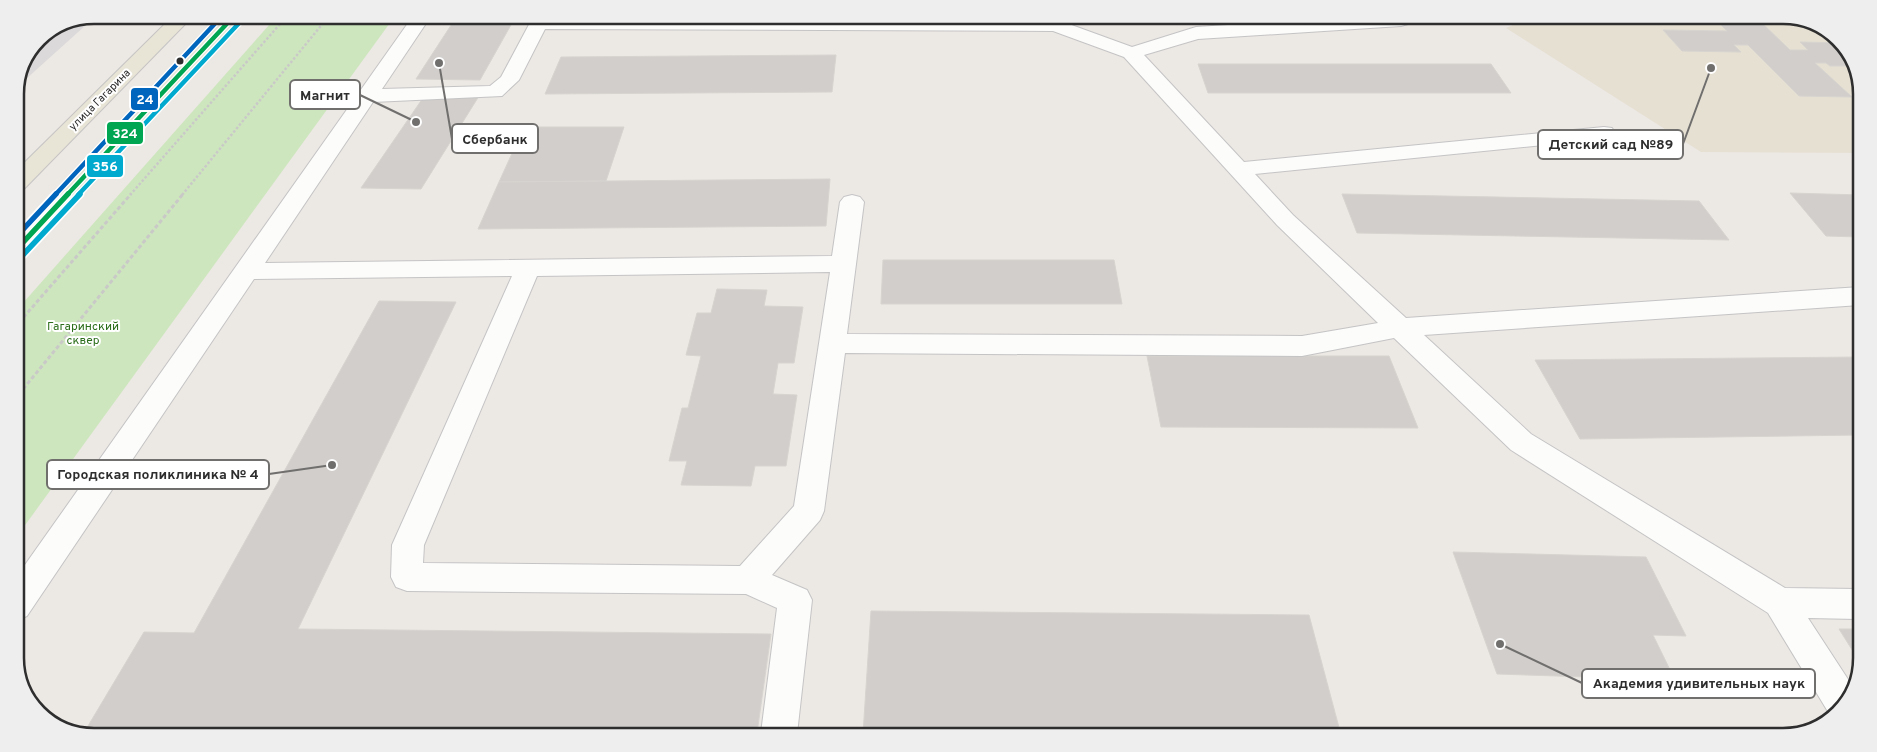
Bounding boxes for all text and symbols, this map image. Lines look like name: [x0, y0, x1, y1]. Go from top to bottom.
unlabelled marker: [175, 56, 185, 66]
street label: улица Гагарина: [66, 66, 134, 134]
callout: Магнит: [290, 80, 360, 109]
line badge: 24: [130, 87, 159, 111]
text: Магнит: [300, 88, 350, 105]
text: 24: [136, 92, 154, 109]
line badge: 324: [106, 121, 144, 145]
callout: Сбербанк: [452, 124, 538, 153]
text: 324: [112, 126, 138, 143]
callout: Детский сад №89: [1538, 130, 1683, 159]
text: Сбербанк: [462, 132, 528, 149]
text: Детский сад №89: [1549, 137, 1673, 154]
line badge: 356: [86, 154, 124, 178]
text: 356: [92, 159, 118, 176]
park label: Гагаринский сквер: [47, 319, 119, 349]
callout: Городская поликлиника № 4: [47, 460, 269, 489]
text: Городская поликлиника № 4: [57, 467, 259, 484]
callout: Академия удивительных наук: [1582, 669, 1815, 698]
text: Академия удивительных наук: [1593, 676, 1805, 693]

